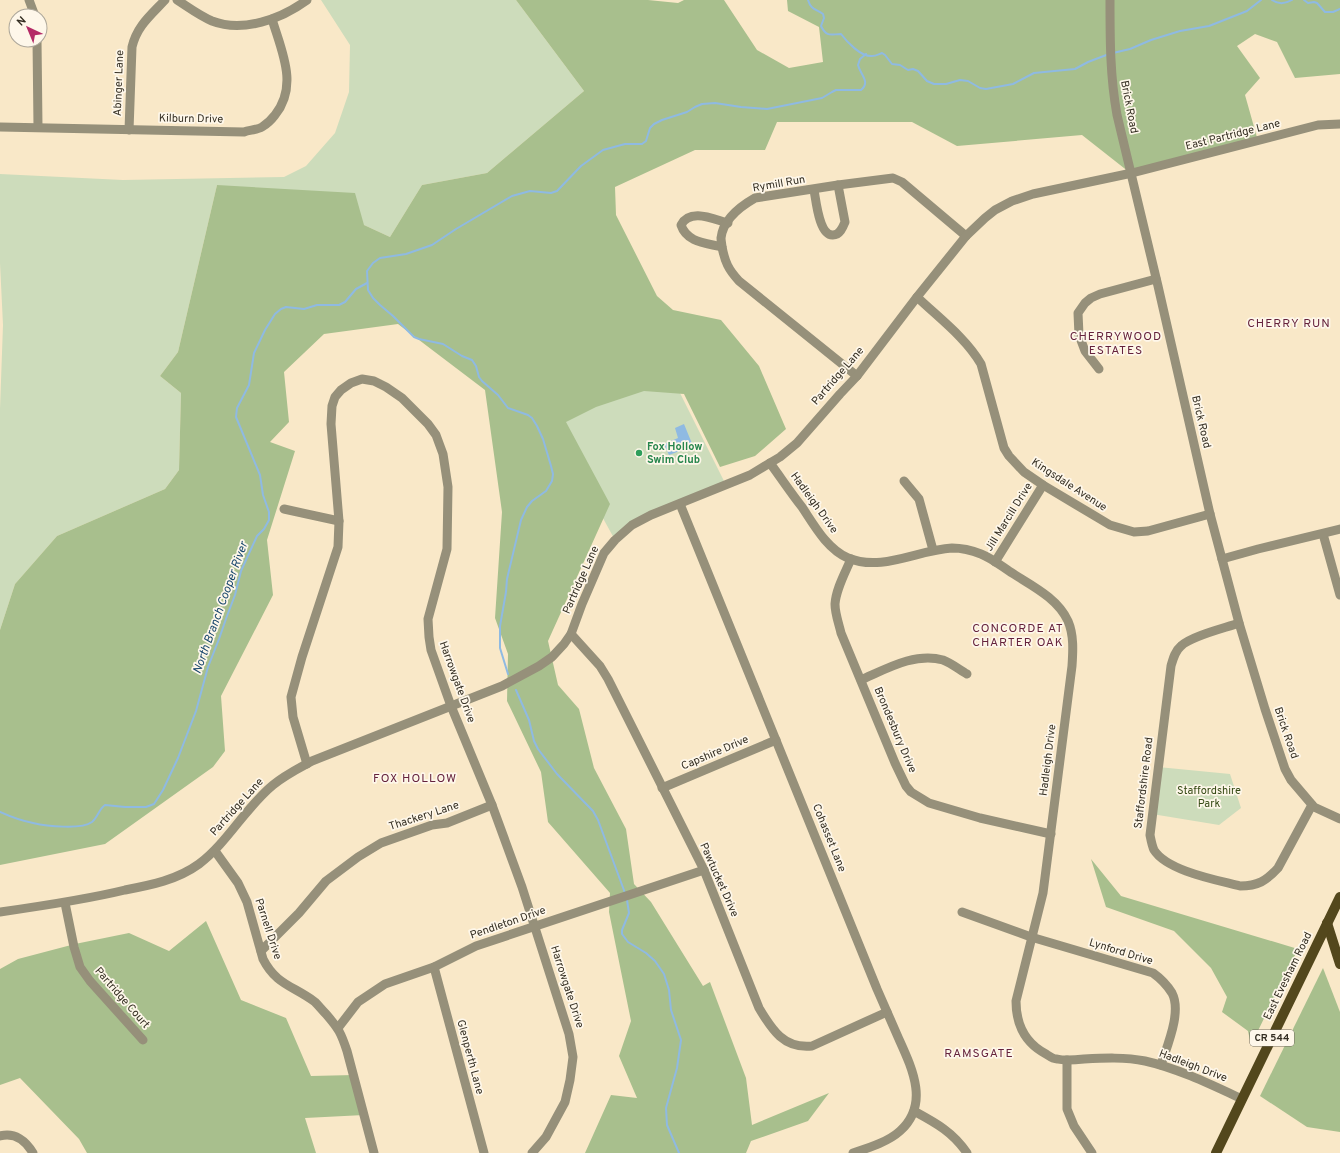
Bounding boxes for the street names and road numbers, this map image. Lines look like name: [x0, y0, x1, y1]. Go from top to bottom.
street label: Abinger Lane: [111, 50, 127, 116]
street label: Brick Road: [1117, 79, 1141, 135]
street label: Kilburn Drive: [159, 111, 223, 127]
street label: East Partridge Lane: [1184, 116, 1282, 154]
street label: Rymill Run: [752, 172, 806, 196]
street label: Partridge Lane: [809, 344, 867, 408]
street label: Brick Road: [1188, 394, 1214, 450]
street label: Kingsdale Avenue: [1029, 455, 1110, 515]
street label: Hadleigh Drive: [787, 470, 841, 536]
street label: Jill Marcill Drive: [982, 480, 1036, 554]
street label: Partridge Lane: [560, 544, 602, 616]
street label: Harrowgate Drive: [436, 639, 478, 725]
street label: Brondesbury Drive: [871, 685, 919, 775]
street label: Brick Road: [1271, 705, 1301, 761]
street label: Hadleigh Drive: [1037, 723, 1059, 797]
street label: Capshire Drive: [679, 732, 751, 773]
street label: Staffordshire Road: [1131, 736, 1157, 830]
street label: Partridge Lane: [207, 775, 267, 839]
street label: Thackery Lane: [387, 798, 461, 834]
street label: Cohasset Lane: [809, 802, 849, 874]
street label: Pawtucket Drive: [696, 841, 742, 919]
street label: Parnell Drive: [252, 897, 284, 961]
street label: Pendleton Drive: [468, 903, 548, 943]
street label: East Evesham Road: [1261, 930, 1315, 1022]
street label: Lynford Drive: [1087, 936, 1155, 968]
street label: Harrowgate Drive: [547, 944, 587, 1030]
street label: Partridge Court: [92, 964, 152, 1032]
street label: Glenperth Lane: [453, 1018, 487, 1096]
road number: CR 544: [1250, 1030, 1294, 1046]
street label: Hadleigh Drive: [1157, 1047, 1229, 1085]

